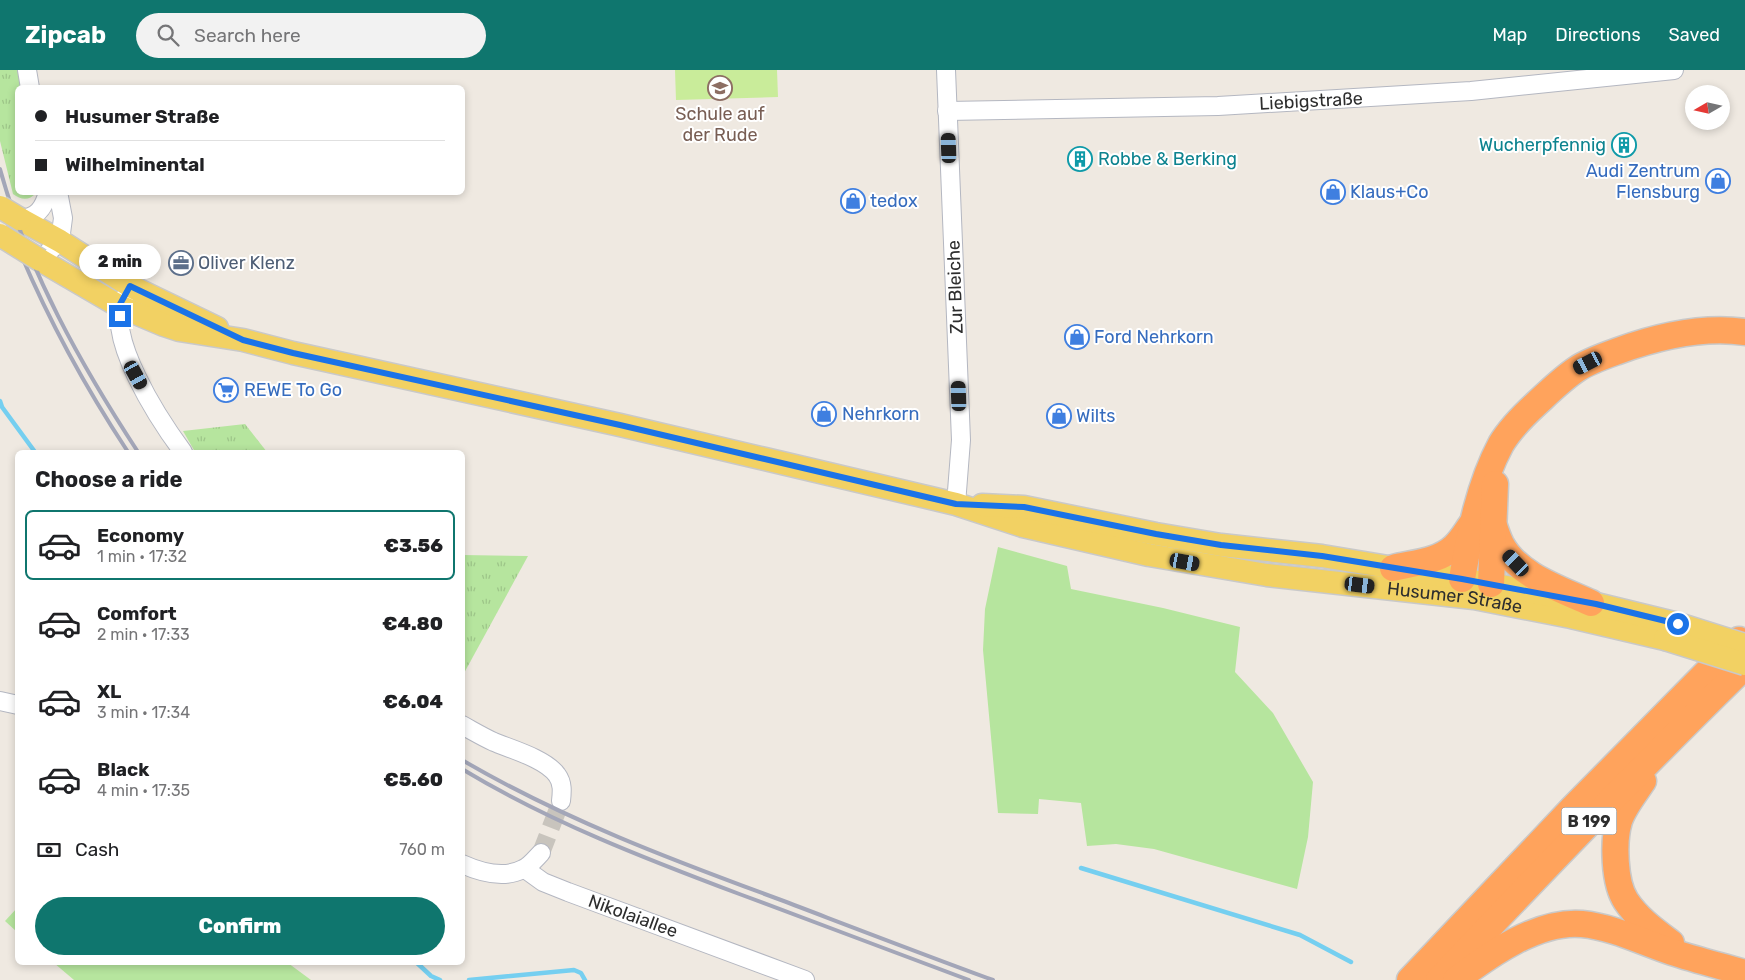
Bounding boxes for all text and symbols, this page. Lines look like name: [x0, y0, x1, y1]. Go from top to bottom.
search box: [136, 13, 486, 58]
text: Zipcab: [25, 21, 106, 49]
icon: search: [154, 21, 182, 49]
text: Search here: [194, 24, 301, 47]
text: Map: [1492, 24, 1527, 46]
text: Directions: [1555, 24, 1641, 46]
text: Saved: [1669, 24, 1720, 46]
school or university icon: Schule auf der Rude: [707, 75, 733, 101]
north arrow: [1685, 85, 1730, 130]
map controls: [1685, 85, 1730, 130]
street label: Liebigstraße: [1259, 87, 1363, 115]
place label: Schule auf der Rude: [675, 103, 765, 146]
text: Husumer Straße: [65, 105, 220, 128]
building icon: Wucherpfennig: [1611, 132, 1637, 158]
car: [940, 133, 957, 163]
place label: Wucherpfennig: [1479, 134, 1606, 156]
building icon: Robbe & Berking: [1067, 146, 1093, 172]
place label: Robbe & Berking: [1098, 148, 1237, 170]
text: Wilhelminental: [65, 153, 205, 176]
place label: Audi Zentrum Flensburg: [1586, 160, 1700, 203]
shop icon: Audi Zentrum Flensburg: [1705, 168, 1731, 194]
shop icon: Klaus+Co: [1320, 179, 1346, 205]
place label: Klaus+Co: [1350, 181, 1429, 203]
shop icon: tedox: [840, 188, 866, 214]
place label: tedox: [870, 190, 918, 212]
street label: Zur Bleiche: [942, 240, 968, 334]
callout: 2 min: [79, 244, 161, 278]
office icon: Oliver Klenz: [168, 250, 194, 276]
text: 2 min: [98, 252, 142, 271]
place label: Oliver Klenz: [198, 252, 295, 274]
route end: [109, 305, 131, 327]
shop icon: Ford Nehrkorn: [1064, 324, 1090, 350]
place label: Ford Nehrkorn: [1094, 326, 1214, 348]
car: [1571, 350, 1604, 376]
car: [122, 358, 149, 392]
supermarket icon: REWE To Go: [213, 377, 239, 403]
place label: REWE To Go: [244, 379, 342, 401]
car: [950, 381, 967, 411]
shop icon: Nehrkorn: [811, 401, 837, 427]
place label: Nehrkorn: [842, 403, 919, 425]
shop icon: Wilts: [1046, 403, 1072, 429]
place label: Wilts: [1076, 405, 1115, 427]
text: Choose a ride: [35, 466, 182, 493]
icon: car: [37, 523, 82, 568]
text: Economy: [97, 524, 184, 547]
text: €3.56: [384, 534, 443, 557]
text: 1 min · 17:32: [97, 547, 187, 566]
car: [1500, 547, 1531, 579]
car: [1168, 552, 1201, 572]
car: [1344, 576, 1375, 594]
street label: Husumer Straße: [1386, 577, 1524, 618]
icon: car: [37, 601, 82, 646]
text: Comfort: [97, 602, 177, 625]
text: €4.80: [382, 612, 443, 635]
route start: [1667, 613, 1689, 635]
text: 2 min · 17:33: [97, 625, 190, 644]
icon: car: [37, 679, 82, 724]
text: XL: [97, 680, 121, 703]
text: €6.04: [383, 690, 443, 713]
text: 3 min · 17:34: [97, 703, 190, 722]
icon: car: [37, 757, 82, 802]
text: Black: [97, 758, 149, 781]
text: €5.60: [383, 768, 443, 791]
text: 4 min · 17:35: [97, 781, 190, 800]
road number: B 199: [1562, 808, 1616, 834]
icon: cash: [35, 836, 63, 864]
text: Cash: [75, 838, 119, 861]
text: 760 m: [399, 840, 445, 859]
street label: Nikolaiallee: [585, 890, 681, 942]
button: Confirm: [35, 897, 445, 955]

